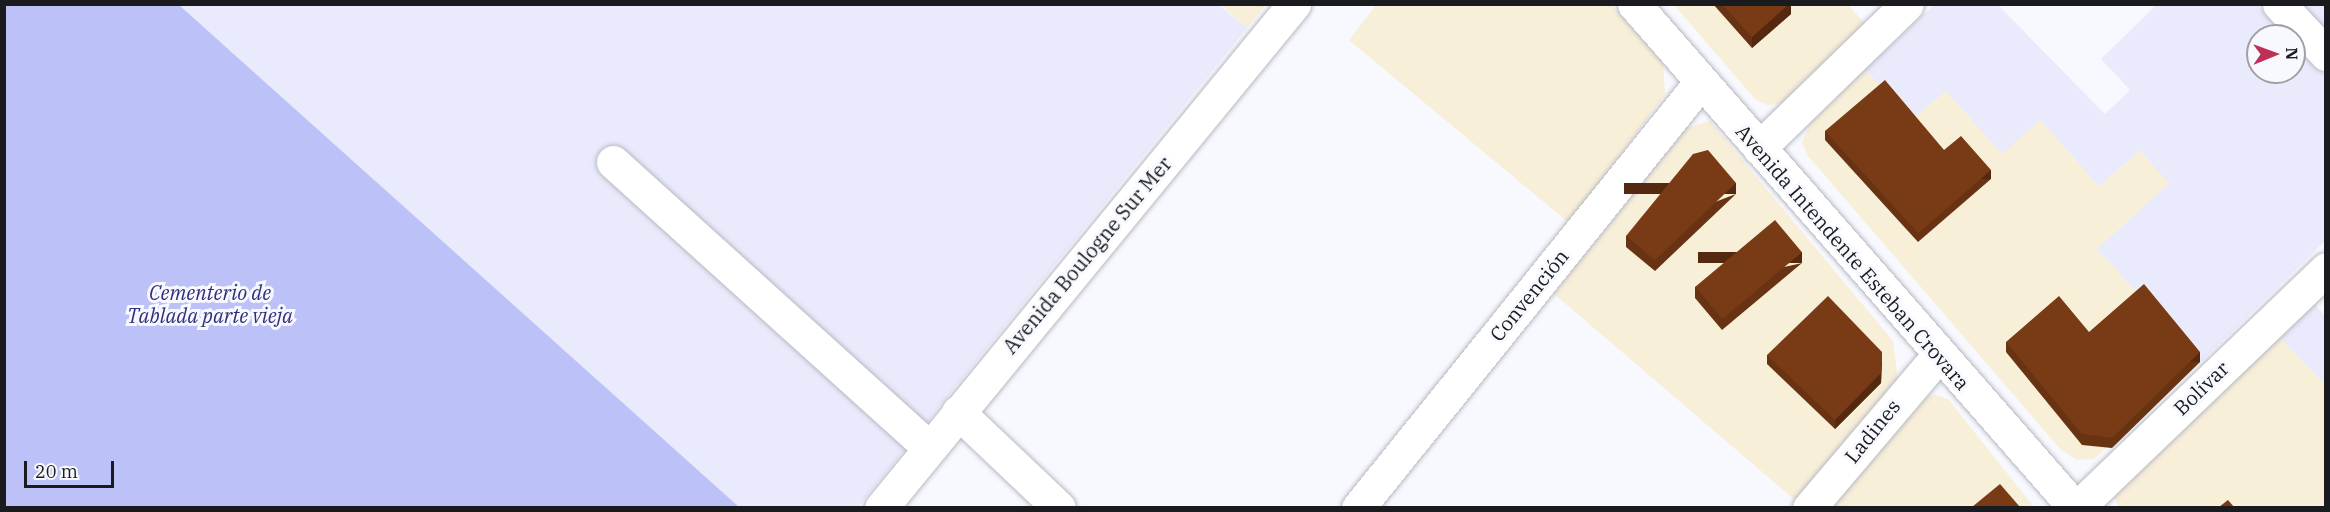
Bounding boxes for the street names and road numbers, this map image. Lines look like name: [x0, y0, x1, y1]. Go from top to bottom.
street label: Avenida Intendente Esteban Crovara: [1731, 119, 1975, 395]
street label: Avenida Boulogne Sur Mer: [998, 152, 1176, 358]
street label: Convención: [1485, 244, 1573, 346]
street label: Bolívar: [2169, 356, 2233, 420]
street label: Ladines: [1839, 394, 1905, 468]

